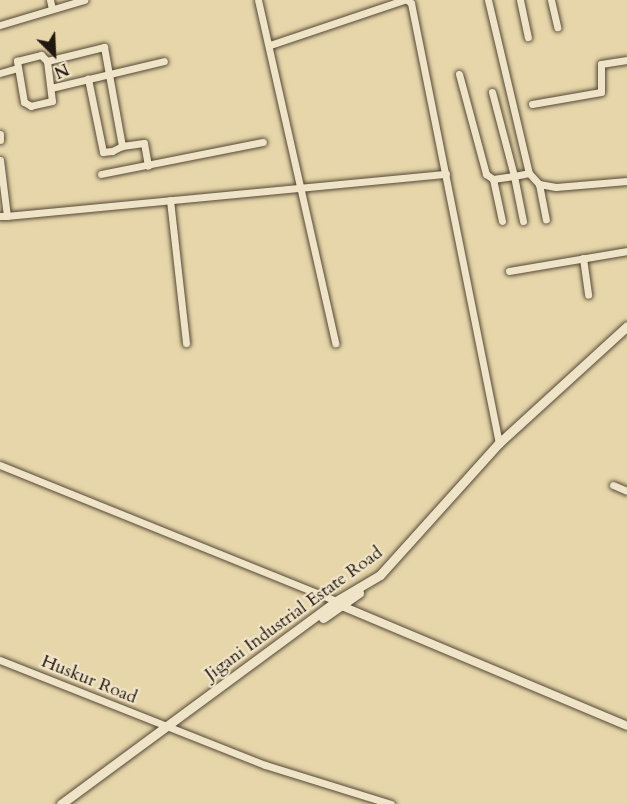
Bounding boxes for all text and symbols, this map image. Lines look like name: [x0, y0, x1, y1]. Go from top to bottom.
north arrow: [24, 24, 84, 84]
text: N: [51, 58, 72, 83]
street label: Jigani Industrial Estate Road: [201, 542, 387, 686]
street label: Huskur Road: [38, 651, 140, 709]

